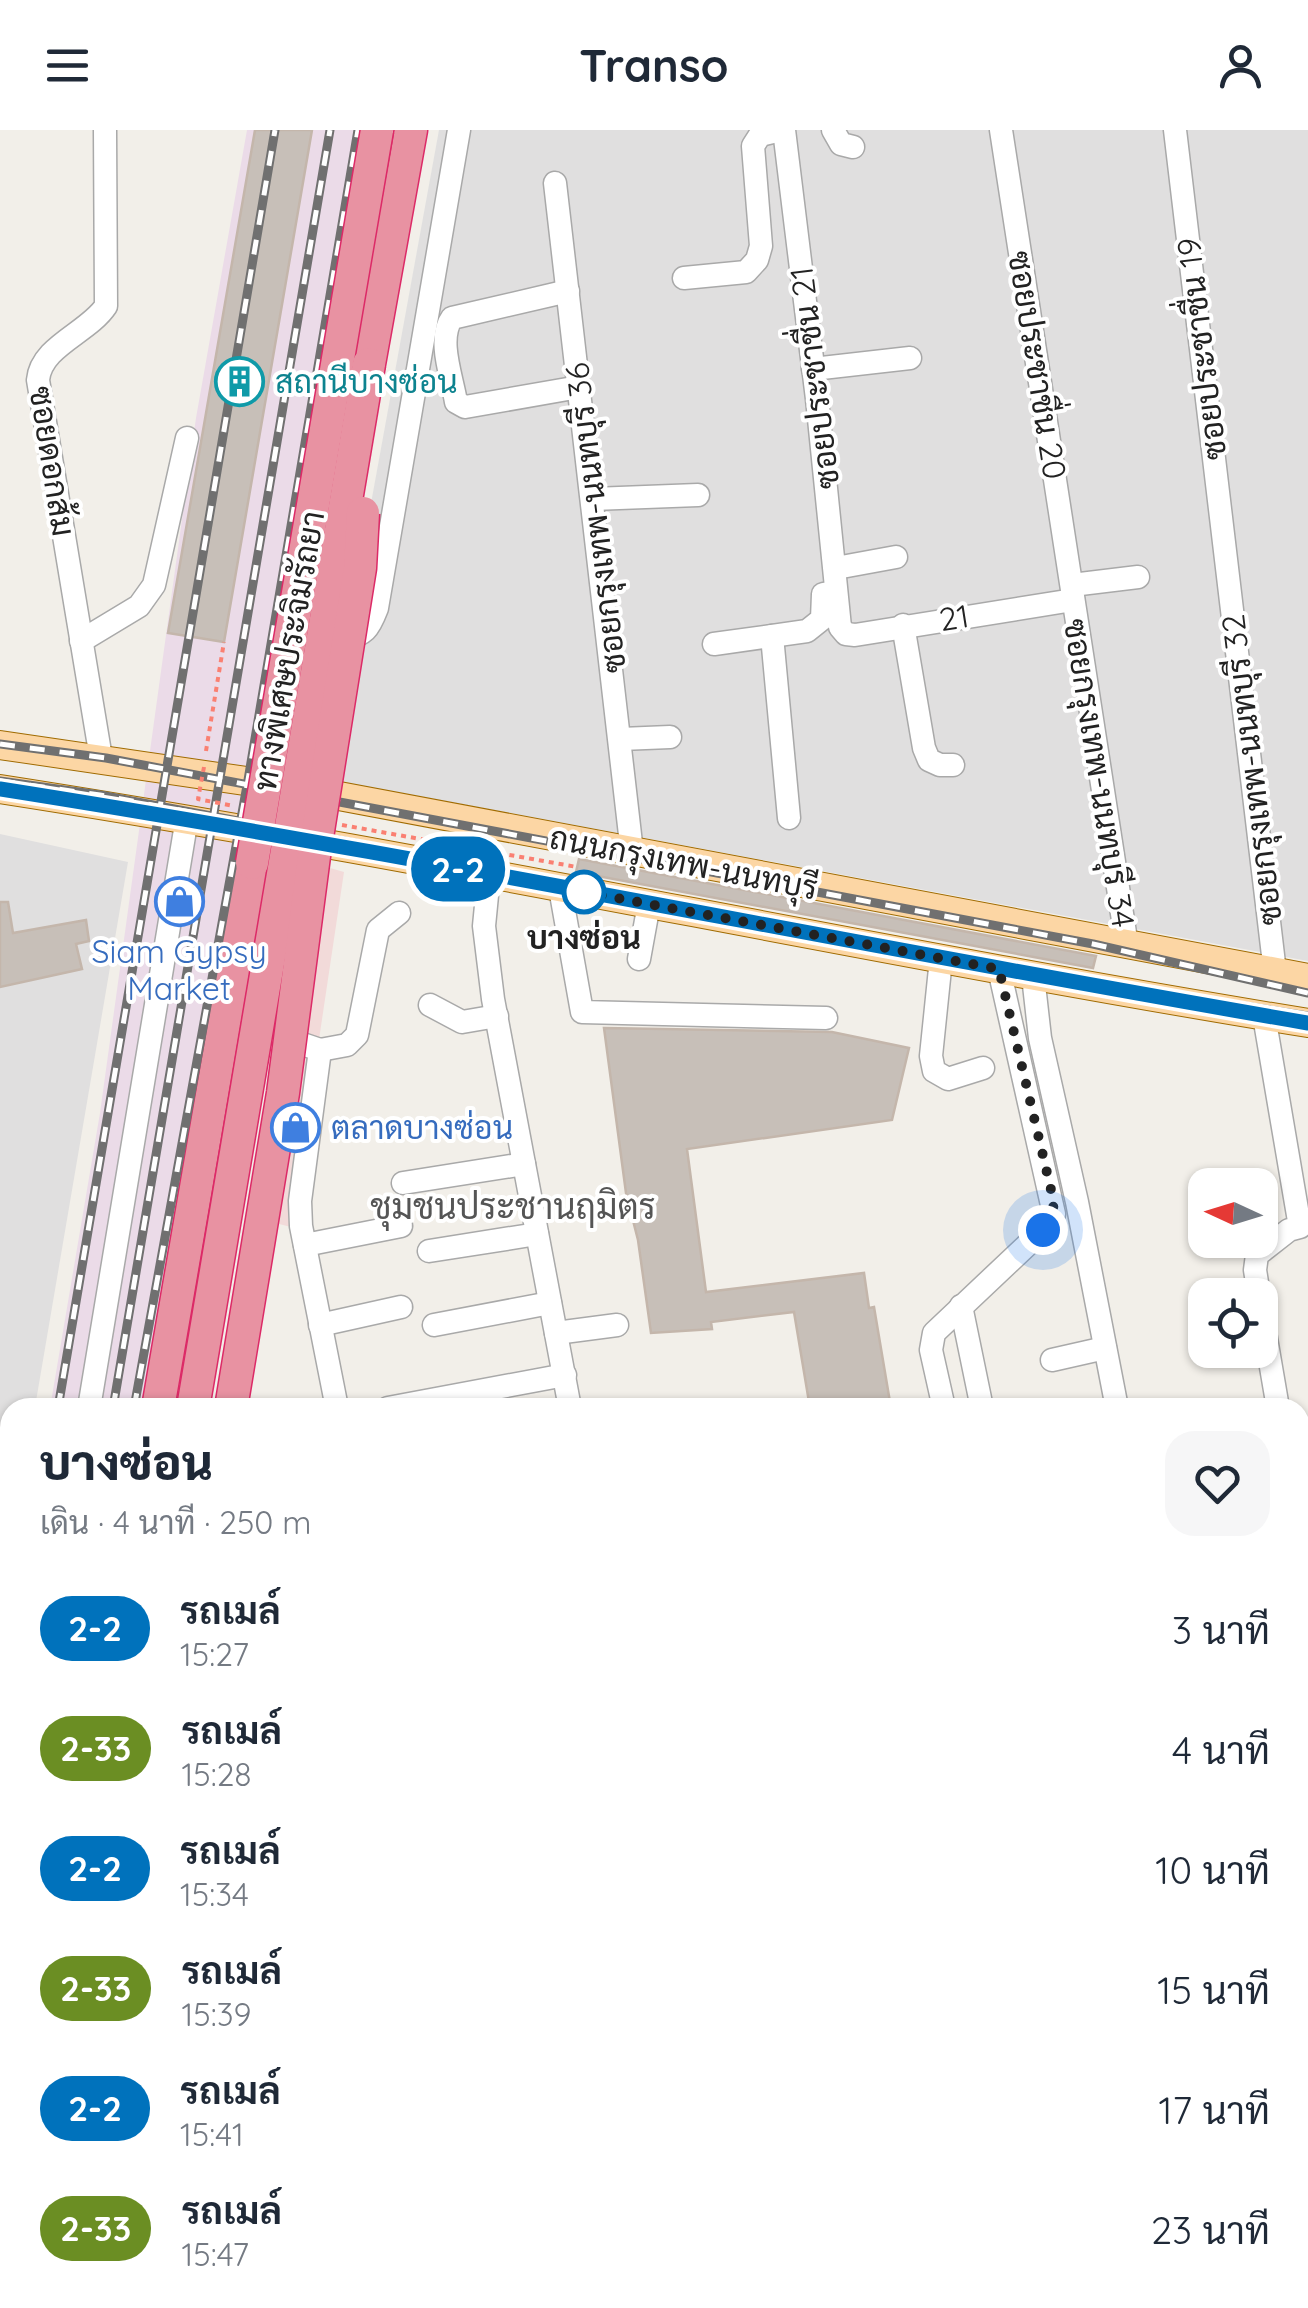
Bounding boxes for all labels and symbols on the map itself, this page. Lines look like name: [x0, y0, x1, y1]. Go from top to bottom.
street label: ซอยประชาชื่น 19: [1161, 236, 1234, 463]
street label: ซอยประชาชื่น 20: [1000, 247, 1083, 482]
street label: ซอยประชาชื่น 21: [774, 265, 847, 492]
building icon: สถานีบางซ่อน: [214, 355, 266, 407]
street label: ซอยกรุงเทพ-นนทบุรี 36: [556, 360, 637, 675]
place label: สถานีบางซ่อน: [275, 361, 458, 401]
street label: ซอยดอกส้ม: [21, 383, 85, 539]
street label: ทางพิเศษประจิมรัถยา: [244, 508, 332, 794]
street label: 21: [936, 595, 972, 639]
street label: ซอยกรุงเทพ-นนทบุรี 32: [1212, 612, 1293, 928]
street label: ซอยกรุงเทพ-นนทบุรี 34: [1053, 616, 1144, 931]
street label: ถนนกรุงเทพ-นนทบุรี: [546, 816, 821, 911]
line badge: 2-2: [400, 836, 516, 902]
marker: บางซ่อน: [563, 871, 605, 913]
shop icon: Siam Gypsy Market: [153, 875, 205, 927]
place label: บางซ่อน: [527, 917, 641, 957]
place label: Siam Gypsy Market: [91, 931, 267, 1008]
shop icon: ตลาดบางซ่อน: [270, 1101, 322, 1153]
place label: ตลาดบางซ่อน: [331, 1107, 513, 1147]
north arrow: [1188, 1168, 1278, 1258]
district label: ชุมชนประชานฤมิตร: [370, 1184, 656, 1231]
your location: [1018, 1205, 1068, 1255]

